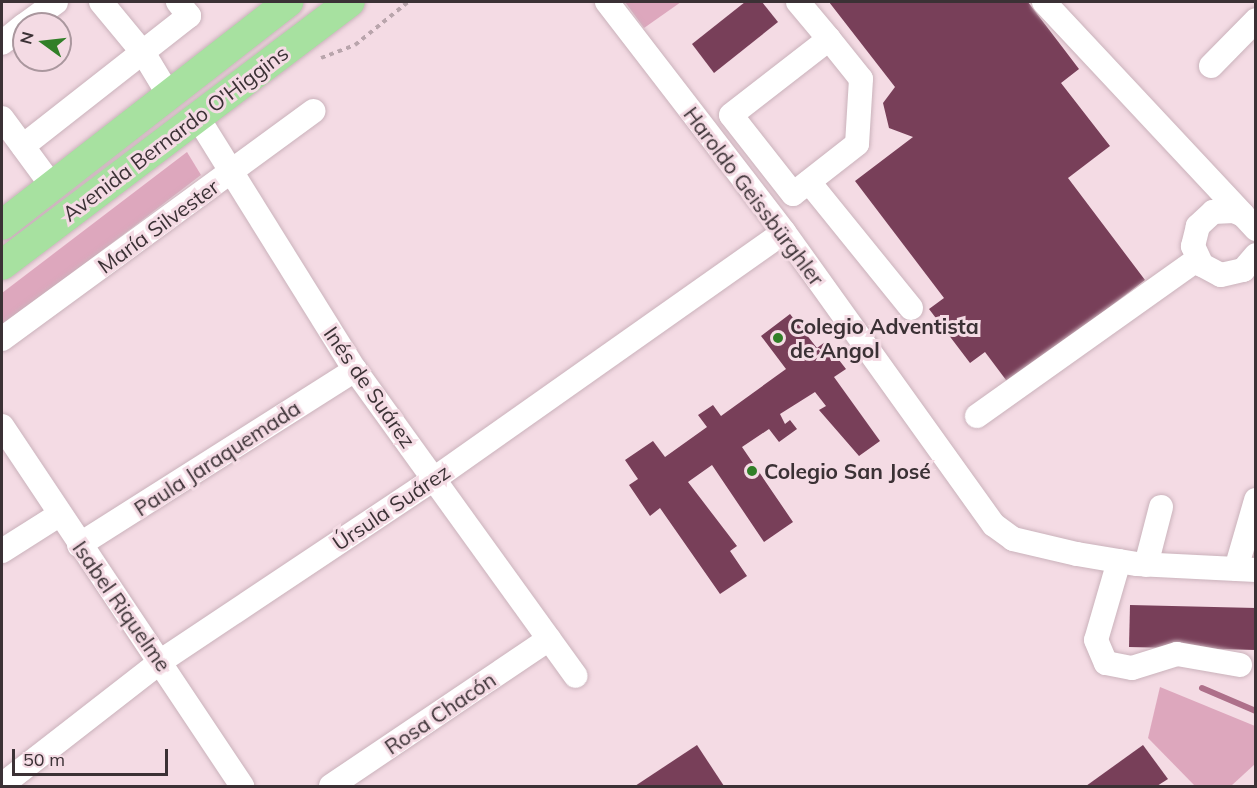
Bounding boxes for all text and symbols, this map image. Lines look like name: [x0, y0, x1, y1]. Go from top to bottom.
north arrow: [12, 12, 72, 72]
text: N: [15, 29, 38, 46]
street label: Avenida Bernardo O'Higgins: [57, 40, 293, 226]
street label: Haroldo Geissbürghler: [679, 102, 829, 290]
street label: María Silvester: [93, 174, 223, 278]
place label: Colegio Adventista de Angol: [790, 313, 979, 363]
street label: Inés de Suárez: [319, 322, 421, 452]
marker: Colegio Adventista de Angol: [771, 331, 785, 345]
street label: Paula Jaraquemada: [129, 395, 305, 521]
place label: Colegio San José: [764, 458, 931, 484]
street label: Úrsula Suárez: [328, 459, 454, 555]
marker: Colegio San José: [745, 464, 759, 478]
street label: Isabel Riquelme: [68, 536, 176, 676]
street label: Rosa Chacón: [380, 667, 500, 759]
scale bar: [15, 737, 171, 775]
text: 50 m: [23, 748, 65, 771]

